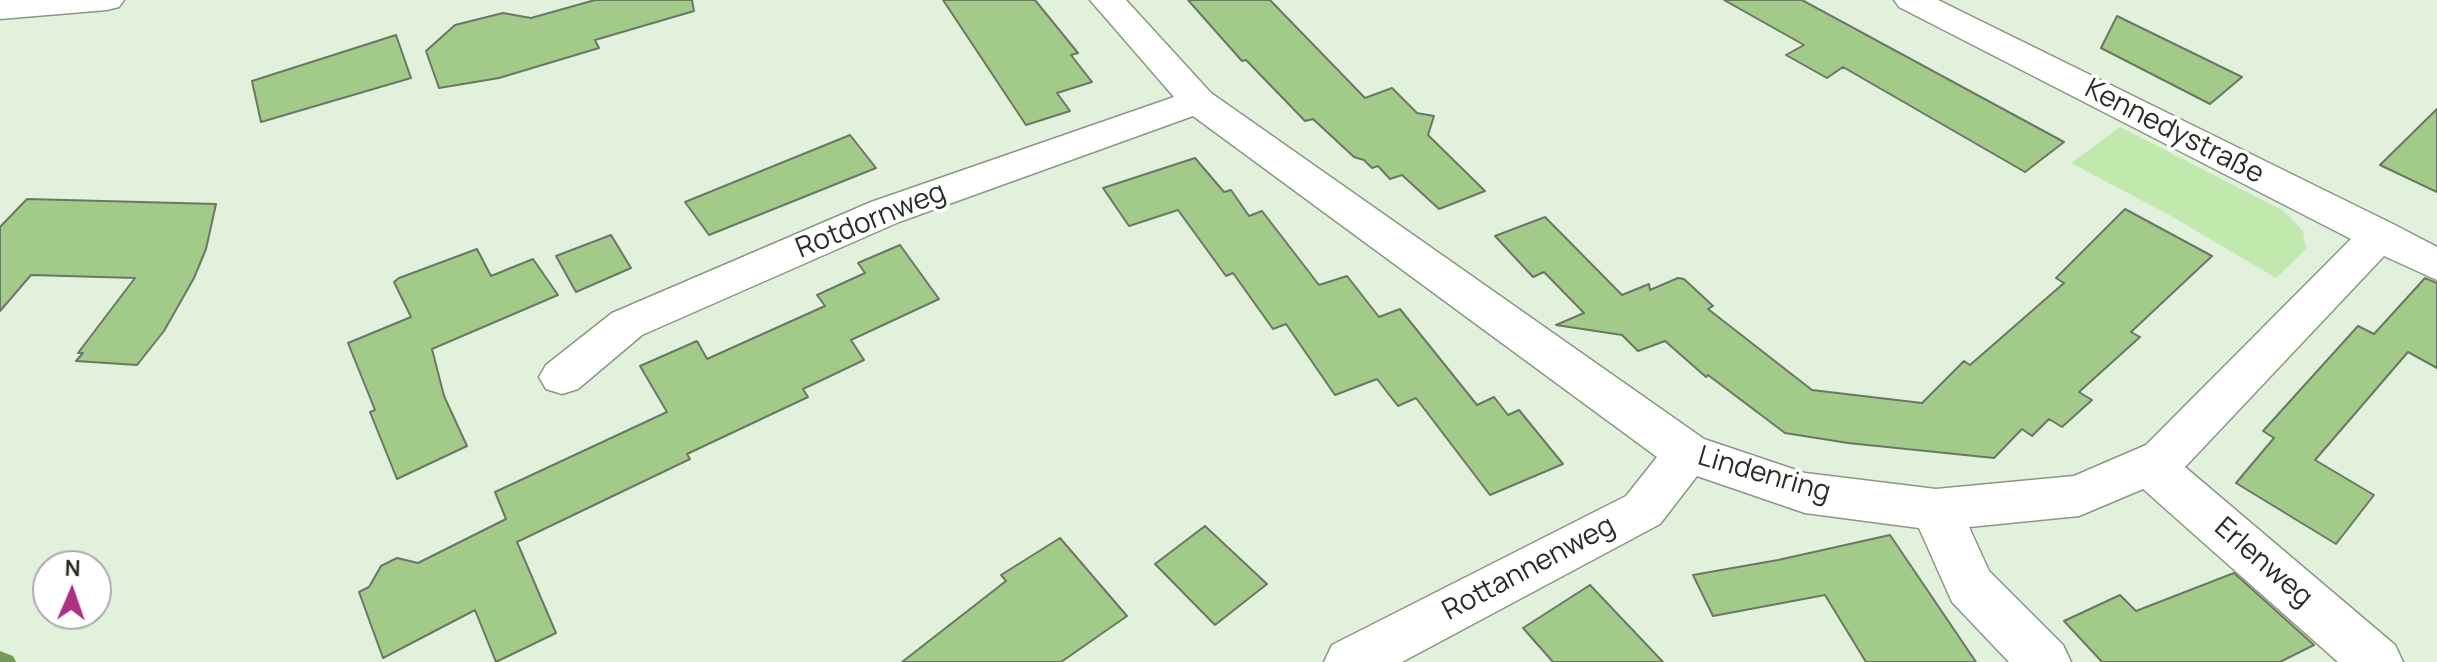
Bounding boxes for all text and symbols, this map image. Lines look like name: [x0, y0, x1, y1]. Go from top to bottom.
street label: Kennedystraße: [2079, 72, 2269, 192]
street label: Rotdornweg: [791, 176, 951, 266]
street label: Lindenring: [1694, 440, 1834, 510]
street label: Rottannenweg: [1437, 510, 1621, 628]
street label: Erlenweg: [2207, 511, 2319, 615]
north arrow: [32, 550, 112, 630]
text: N: [64, 553, 81, 583]

